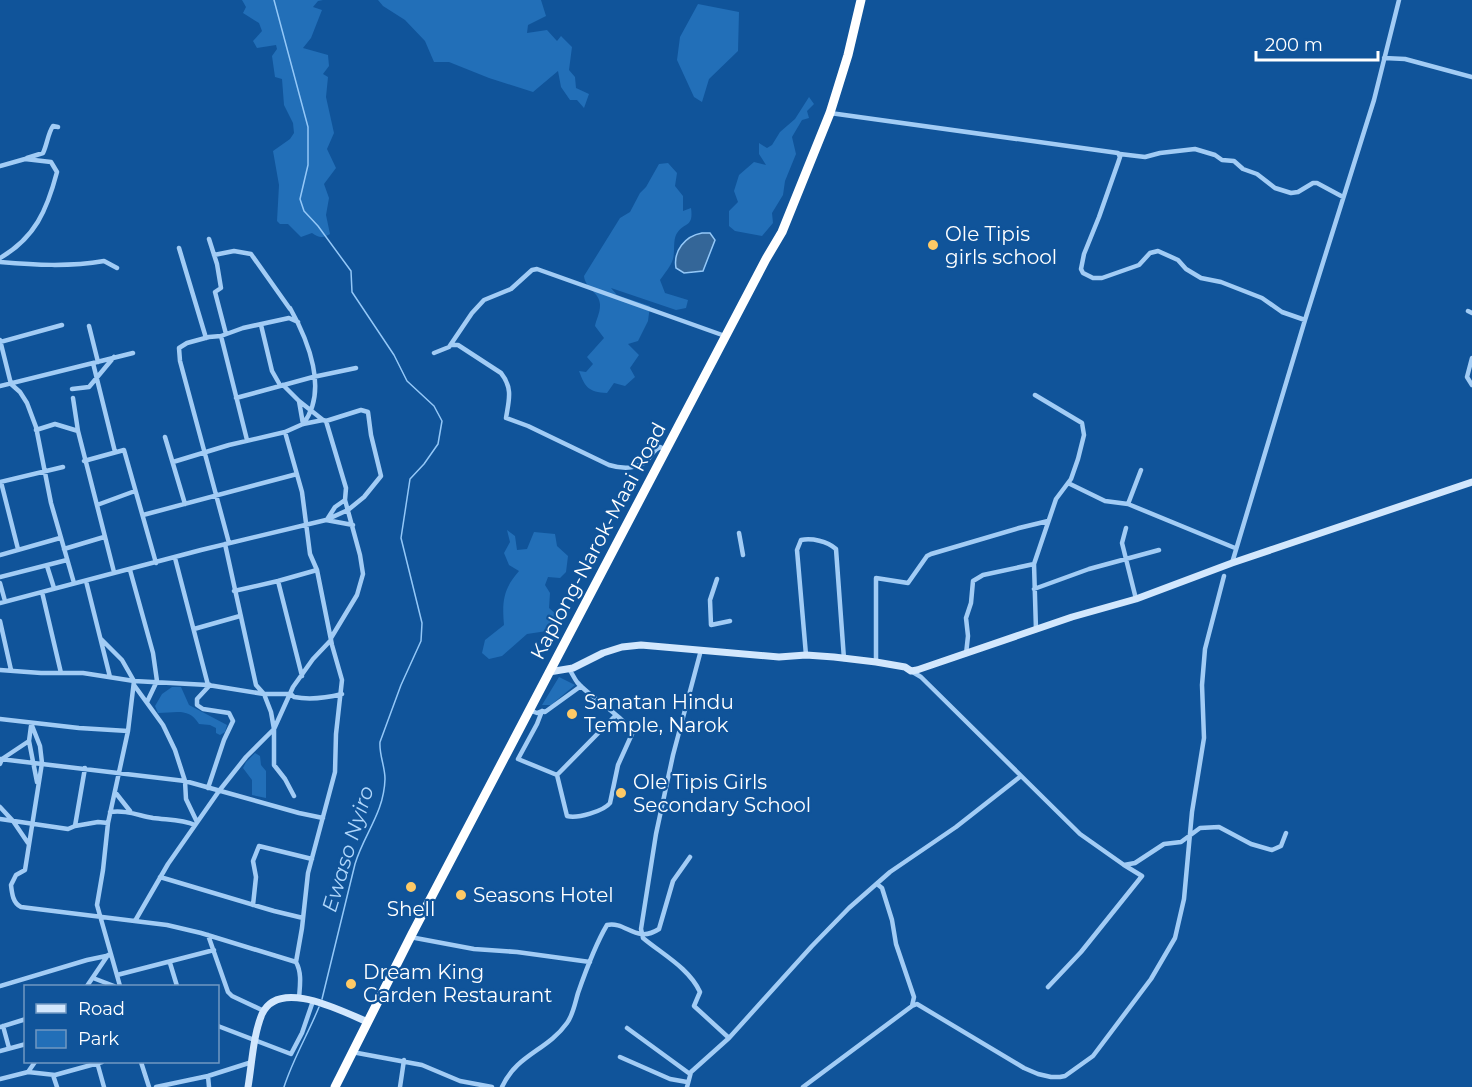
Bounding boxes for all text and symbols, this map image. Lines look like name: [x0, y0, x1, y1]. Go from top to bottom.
scale bar: [1256, 24, 1378, 62]
text: 200 m: [1265, 34, 1323, 56]
place label: Ole Tipis girls school: [945, 222, 1057, 269]
marker: Ole Tipis girls school: [926, 238, 940, 252]
street label: Kaplong-Narok-Maai Road: [525, 418, 671, 664]
place label: Sanatan Hindu Temple, Narok: [584, 690, 734, 737]
marker: Sanatan Hindu Temple, Narok: [565, 707, 579, 721]
place label: Ole Tipis Girls Secondary School: [633, 770, 811, 817]
water label: Ewaso Nyiro: [316, 783, 379, 915]
marker: Ole Tipis Girls Secondary School: [614, 786, 628, 800]
marker: Shell: [404, 880, 418, 894]
place label: Seasons Hotel: [473, 883, 614, 907]
marker: Seasons Hotel: [454, 888, 468, 902]
place label: Shell: [387, 897, 435, 921]
place label: Dream King Garden Restaurant: [363, 960, 552, 1007]
marker: Dream King Garden Restaurant: [344, 977, 358, 991]
legend: [24, 985, 219, 1063]
text: Road: [78, 998, 125, 1020]
text: Park: [78, 1028, 119, 1050]

